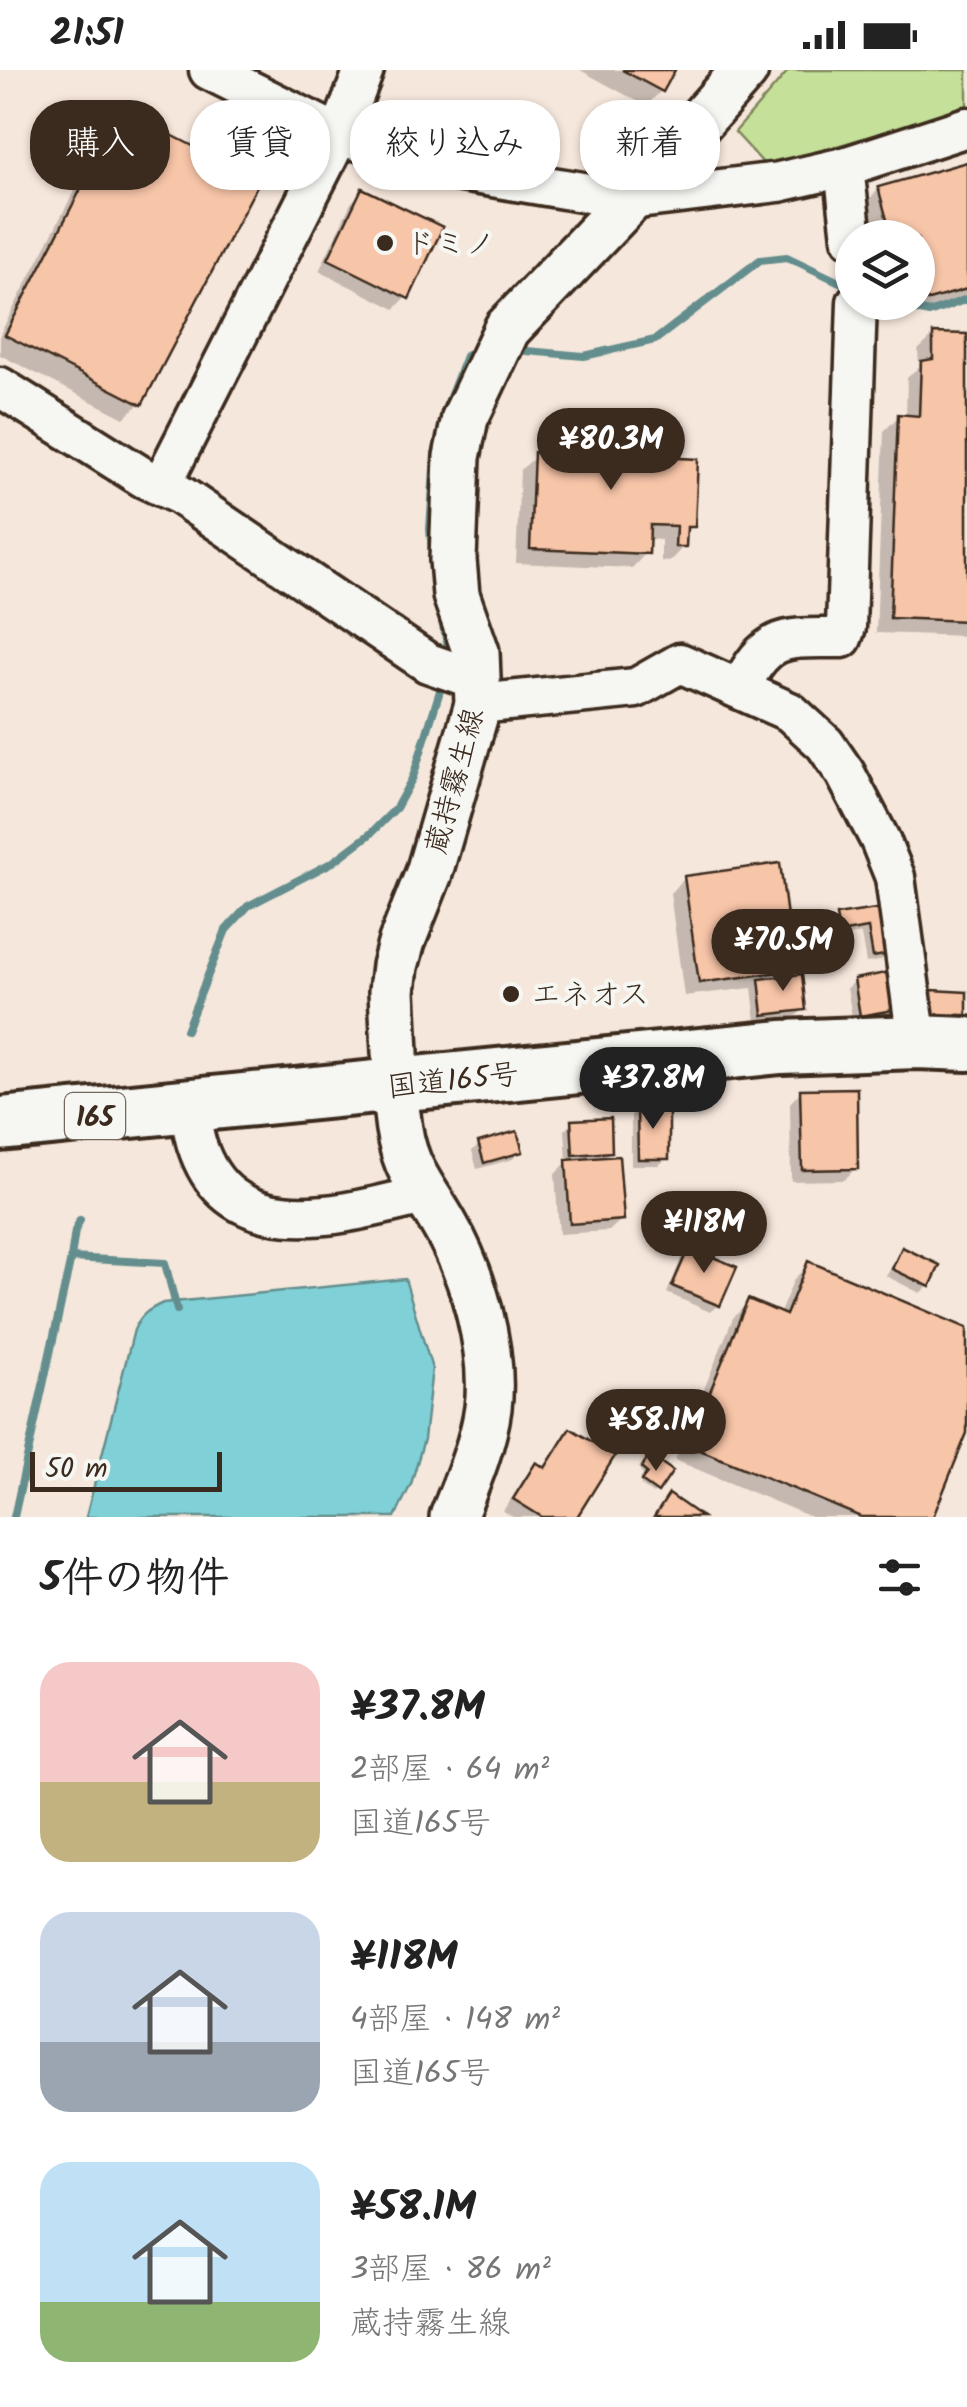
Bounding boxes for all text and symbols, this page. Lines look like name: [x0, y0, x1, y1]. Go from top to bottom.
text: 21:51: [50, 5, 124, 65]
chip: 購入: [30, 100, 170, 190]
chip: 賃貸: [190, 100, 330, 190]
chip: 絞り込み: [350, 100, 560, 190]
chip: 新着: [580, 100, 720, 190]
map controls: [835, 220, 935, 320]
button: layers: [835, 220, 935, 320]
place label: ドミノ: [405, 221, 495, 269]
marker: ドミノ: [374, 232, 396, 254]
pin: ¥80.3M: [530, 408, 692, 493]
text: ¥80.3M: [559, 415, 663, 466]
street label: 蔵持霧生線: [413, 703, 499, 860]
pin: ¥70.5M: [702, 909, 864, 994]
text: ¥70.5M: [733, 916, 833, 967]
place label: エネオス: [531, 972, 649, 1020]
marker: エネオス: [500, 983, 522, 1005]
pin: ¥37.8M: [572, 1047, 734, 1132]
street label: 国道165号: [385, 1051, 521, 1113]
text: ¥37.8M: [602, 1054, 704, 1105]
road number: 165: [65, 1093, 125, 1139]
pin: ¥118M: [634, 1191, 774, 1276]
text: ¥118M: [663, 1198, 745, 1249]
pin: ¥58.1M: [575, 1389, 737, 1474]
text: ¥58.1M: [608, 1396, 704, 1447]
scale bar: [30, 1447, 222, 1492]
text: 50 m: [45, 1447, 108, 1492]
text: 5件の物件: [40, 1546, 229, 1613]
icon: filters: [872, 1550, 927, 1605]
text: ¥37.8M: [350, 1675, 485, 1742]
icon: home: [120, 1702, 240, 1822]
text: 2部屋 · 64 m²: [350, 1745, 549, 1796]
text: 国道165号: [350, 1799, 491, 1850]
text: ¥118M: [350, 1925, 458, 1992]
icon: home: [120, 1952, 240, 2072]
text: 4部屋 · 148 m²: [350, 1995, 560, 2046]
text: 国道165号: [350, 2049, 491, 2100]
text: ¥58.1M: [350, 2175, 476, 2242]
icon: home: [120, 2202, 240, 2322]
text: 3部屋 · 86 m²: [350, 2245, 551, 2296]
text: 蔵持霧生線: [350, 2299, 510, 2350]

